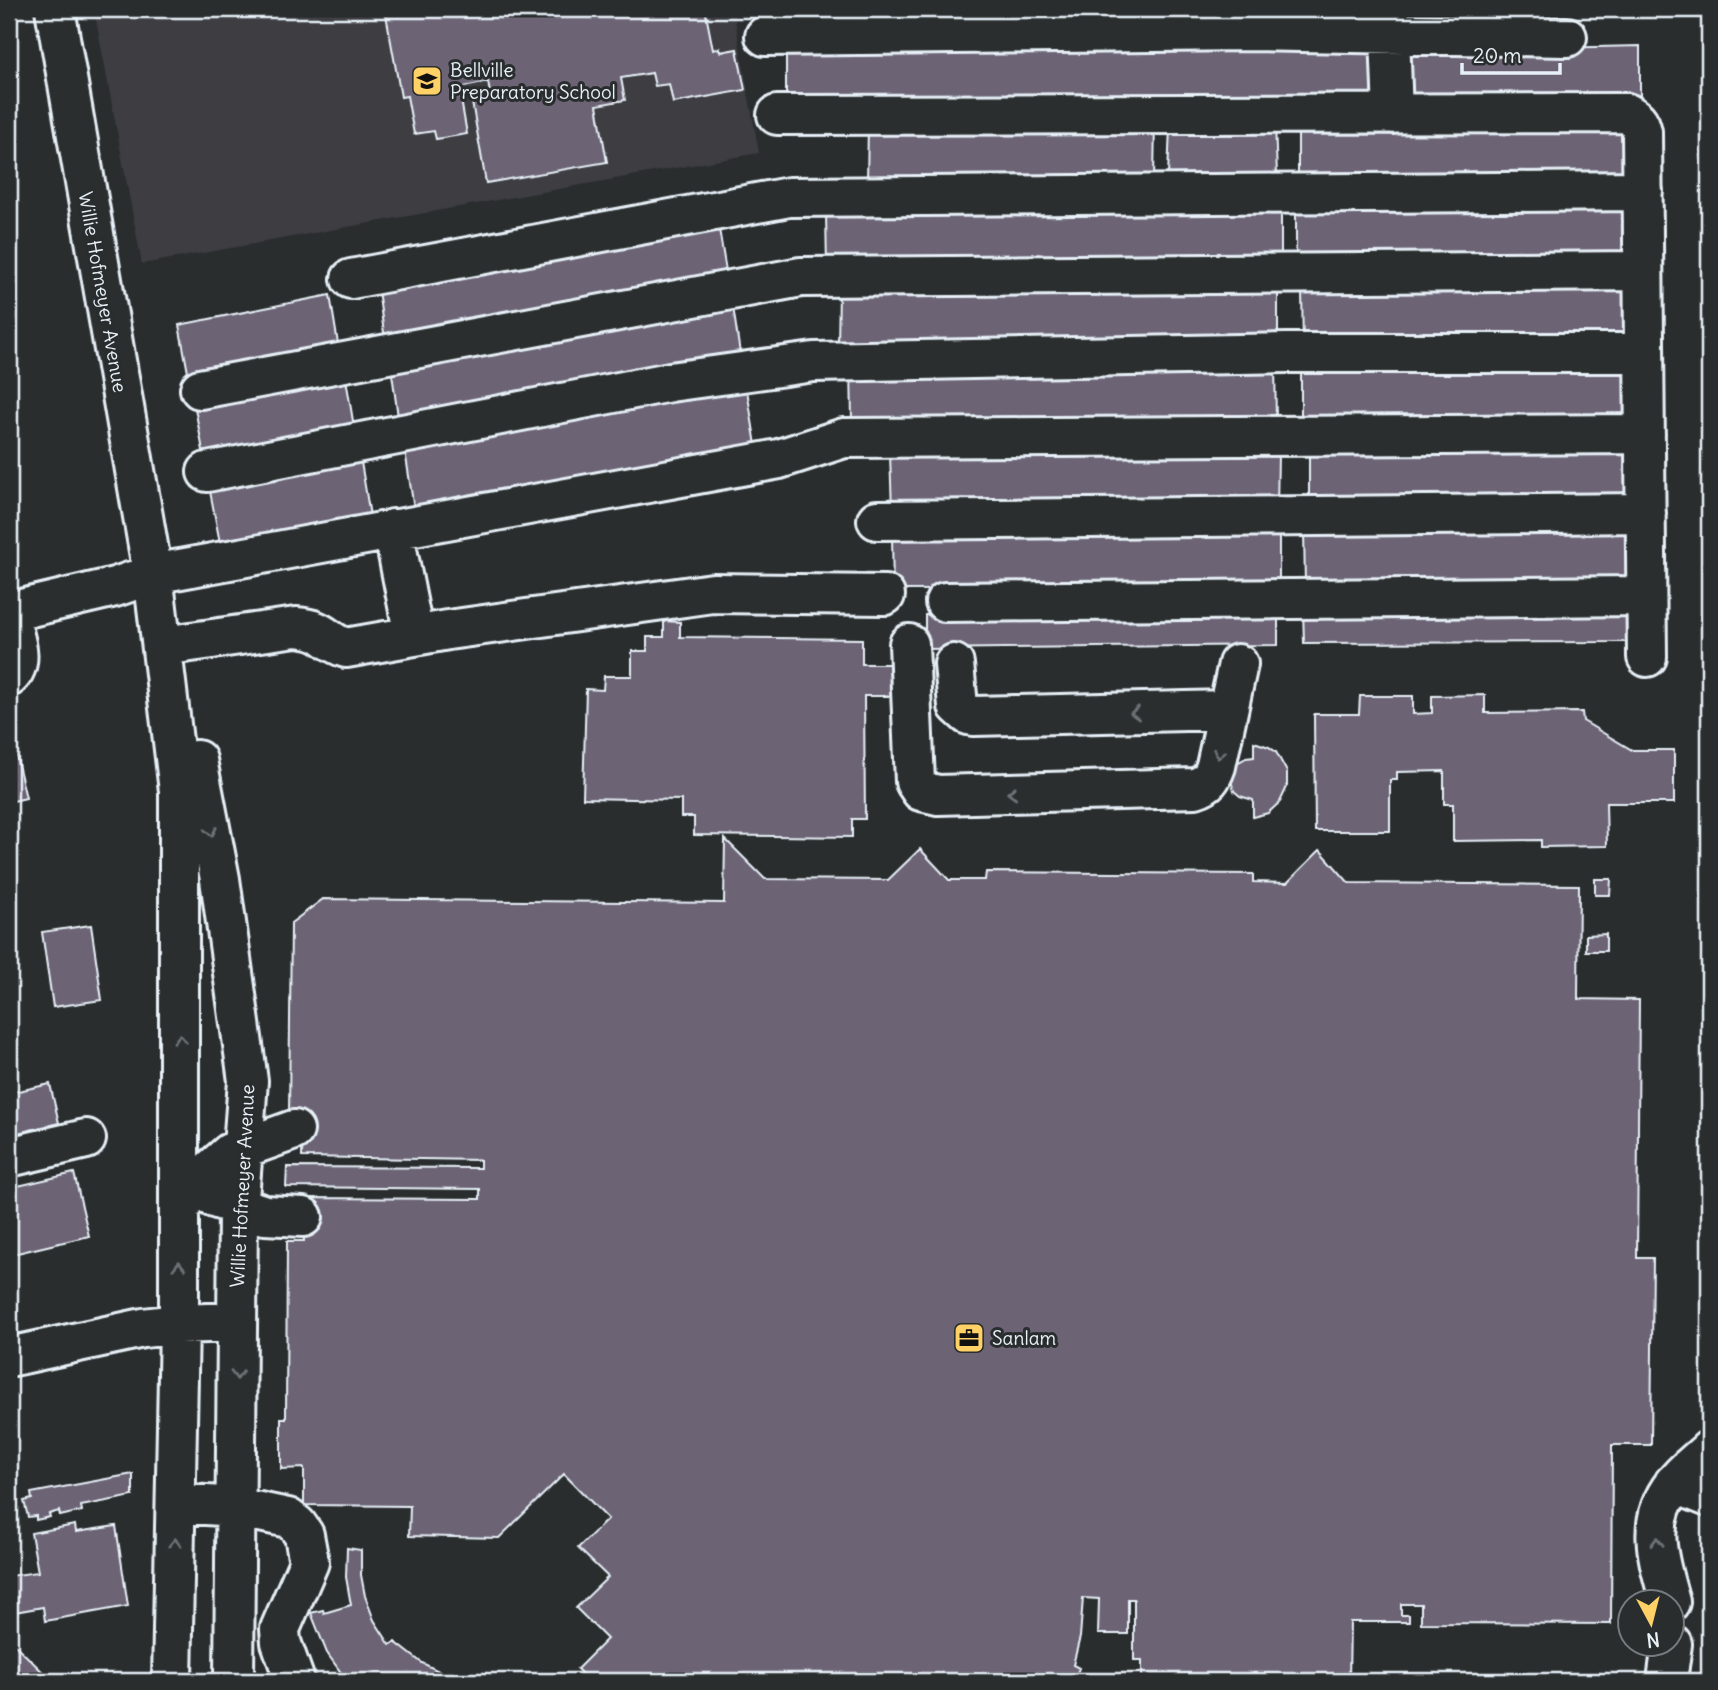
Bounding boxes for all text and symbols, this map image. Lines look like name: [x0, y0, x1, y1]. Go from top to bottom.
scale bar: [1462, 32, 1560, 76]
text: 20 m: [1473, 42, 1522, 69]
place label: Bellville Preparatory School: [450, 58, 616, 104]
school or university icon: Bellville Preparatory School: [410, 64, 444, 98]
street label: Willie Hofmeyer Avenue: [74, 190, 132, 394]
one-way arrow: [1129, 705, 1140, 720]
one-way arrow: [1212, 748, 1227, 760]
one-way arrow: [1006, 785, 1017, 800]
one-way arrow: [202, 826, 217, 838]
one-way arrow: [172, 1033, 188, 1043]
street label: Willie Hofmeyer Avenue: [225, 1084, 259, 1288]
one-way arrow: [171, 1260, 187, 1271]
office icon: Sanlam: [952, 1321, 986, 1355]
place label: Sanlam: [992, 1326, 1056, 1350]
one-way arrow: [229, 1370, 245, 1380]
one-way arrow: [1650, 1536, 1665, 1547]
one-way arrow: [167, 1537, 183, 1547]
north arrow: [1616, 1588, 1686, 1658]
text: N: [1645, 1627, 1661, 1653]

